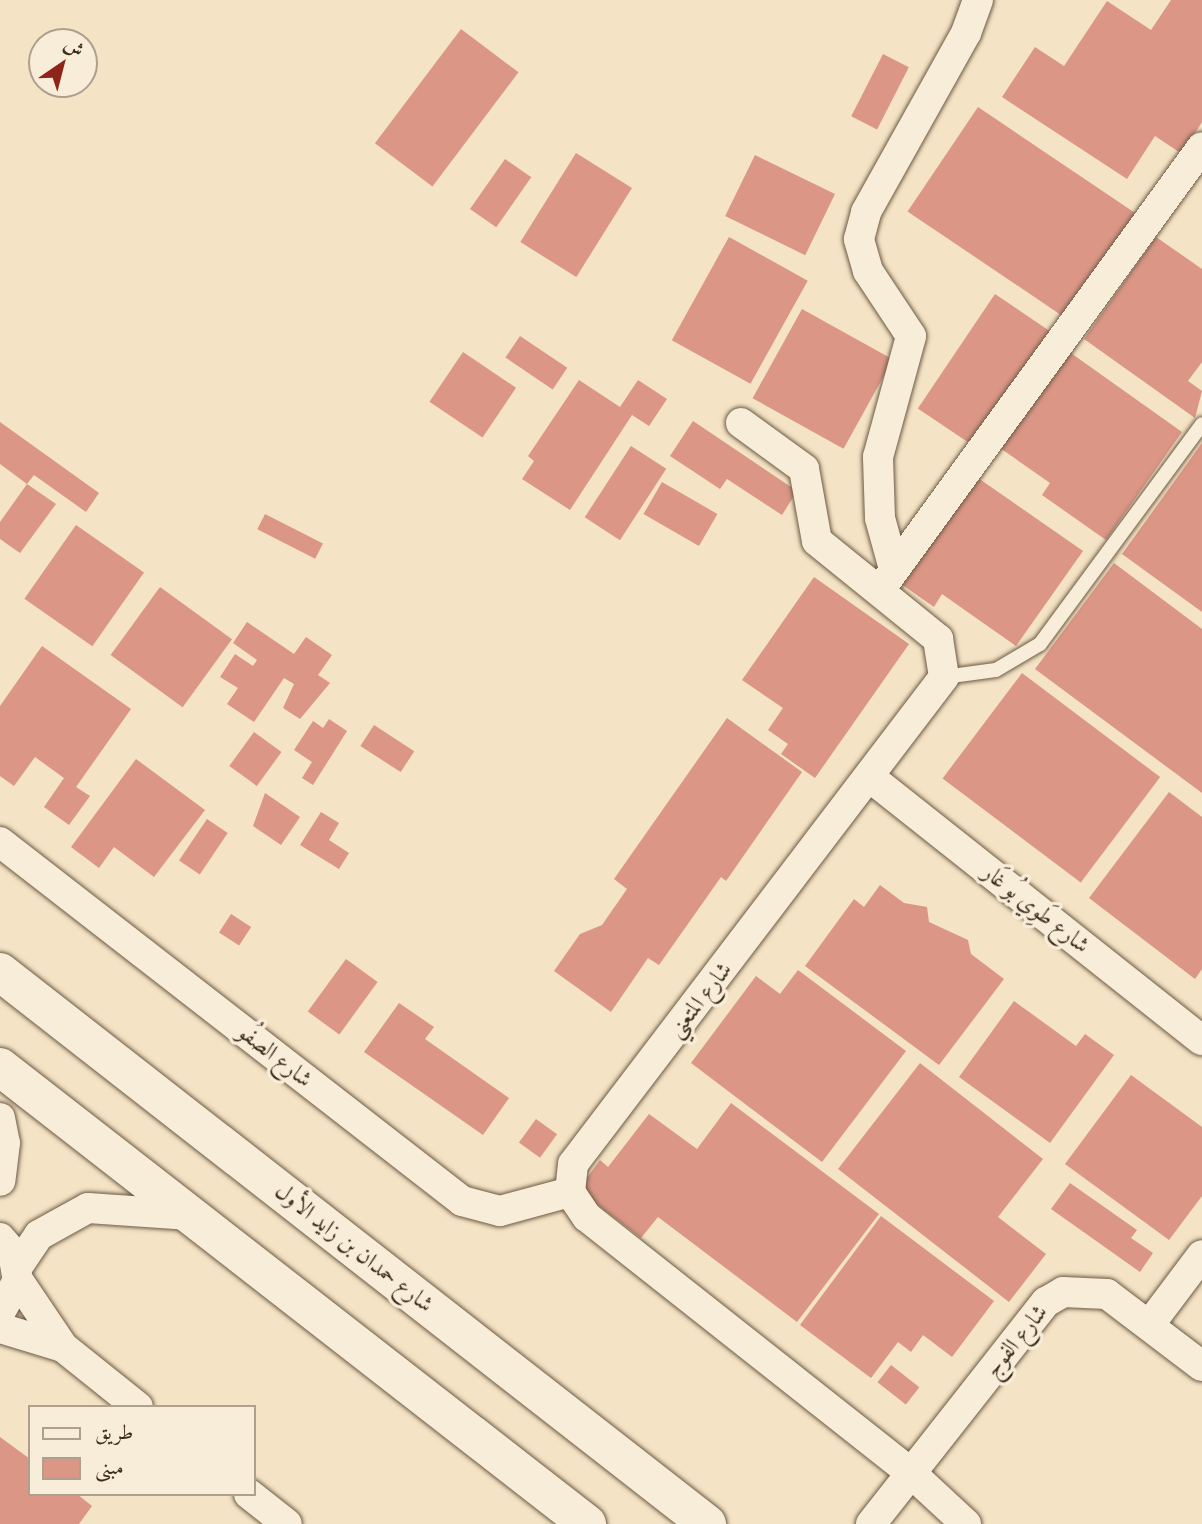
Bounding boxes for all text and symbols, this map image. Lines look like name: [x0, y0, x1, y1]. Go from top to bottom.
north arrow: [28, 28, 98, 98]
text: ش: [59, 32, 88, 63]
street label: شارع طَوِي بُو غَار: [977, 859, 1095, 959]
street label: شارع المتعني: [662, 957, 738, 1043]
street label: شارع الصفُو: [232, 1018, 318, 1094]
street label: شارع حمدان بن زايد الأول: [269, 1177, 439, 1319]
street label: شارع الفوج: [978, 1299, 1054, 1383]
legend: [28, 1405, 256, 1496]
text: طريق: [95, 1420, 133, 1446]
text: مبنى: [95, 1455, 124, 1481]

